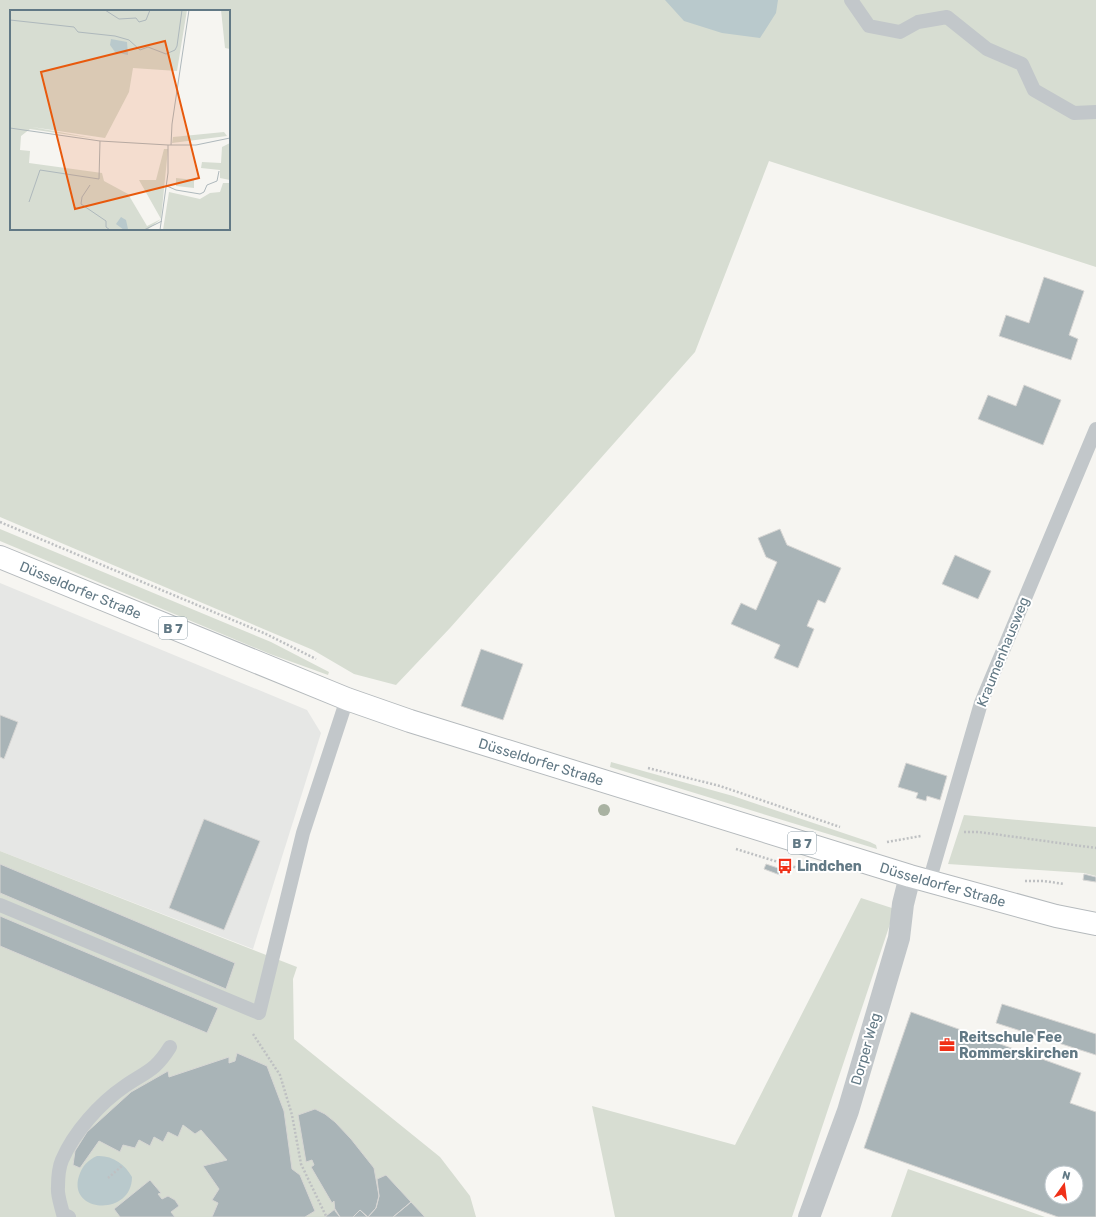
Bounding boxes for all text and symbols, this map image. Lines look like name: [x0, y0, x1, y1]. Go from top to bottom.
inset map: [10, 10, 230, 230]
street label: Düsseldorfer Straße: [17, 557, 144, 623]
street label: Kraumenhausweg: [973, 594, 1033, 710]
road number: B 7: [159, 617, 187, 639]
street label: Düsseldorfer Straße: [477, 734, 606, 789]
road number: B 7: [788, 832, 816, 854]
bus stop icon: Lindchen: [776, 857, 794, 875]
place label: Lindchen: [797, 858, 862, 875]
street label: Düsseldorfer Straße: [878, 859, 1008, 910]
street label: Dorper Weg: [848, 1011, 884, 1087]
place label: Reitschule Fee Rommerskirchen: [959, 1029, 1078, 1062]
office icon: Reitschule Fee Rommerskirchen: [938, 1036, 956, 1054]
north arrow: [1044, 1165, 1084, 1205]
text: N: [1061, 1169, 1072, 1183]

